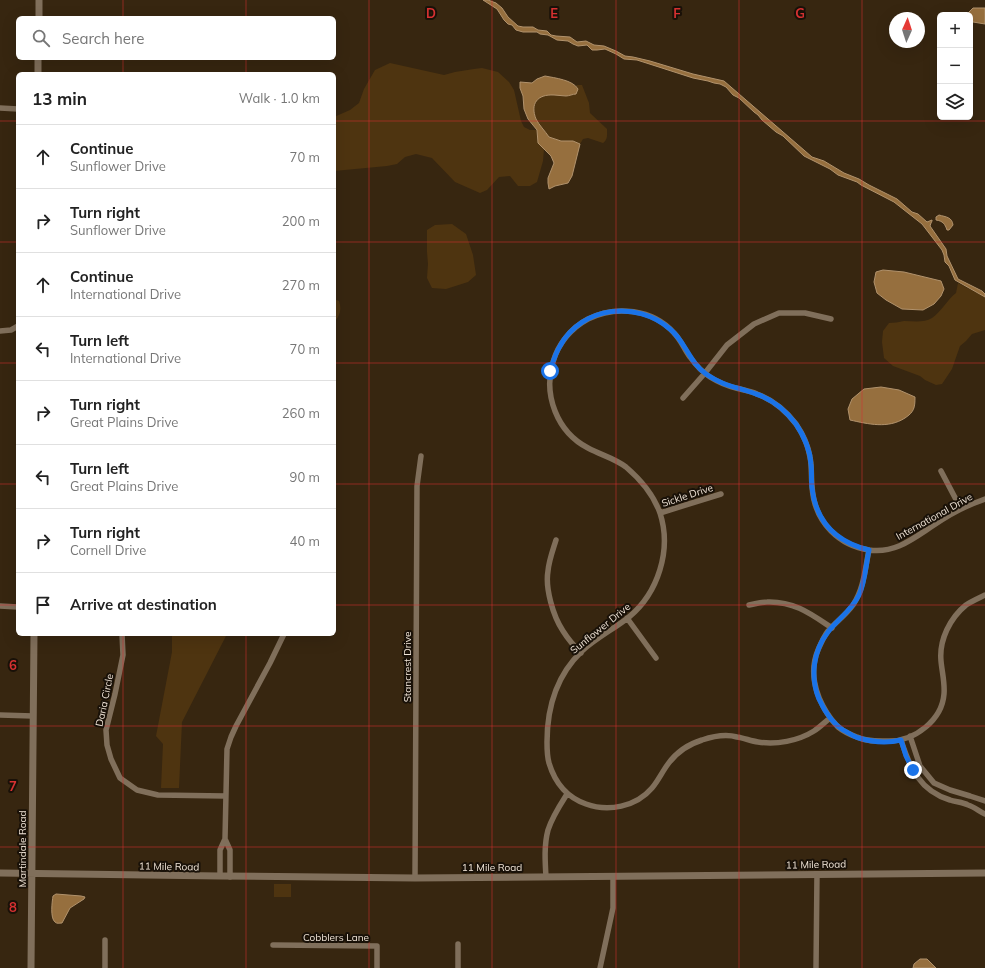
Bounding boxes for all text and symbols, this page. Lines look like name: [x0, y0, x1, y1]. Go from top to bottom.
text: D: [426, 5, 436, 21]
text: E: [550, 5, 558, 21]
text: F: [673, 5, 681, 21]
text: G: [795, 5, 805, 21]
north arrow: [889, 12, 925, 48]
map controls: [937, 12, 973, 120]
button: +: [937, 12, 973, 48]
search box: [16, 16, 336, 60]
icon: search: [30, 27, 52, 49]
text: Search here: [62, 29, 144, 48]
button: −: [937, 48, 973, 84]
button: layers: [937, 84, 973, 120]
text: 13 min: [32, 88, 87, 109]
text: Walk · 1.0 km: [239, 90, 320, 106]
text: Continue: [70, 139, 133, 158]
icon: ahead: [32, 146, 54, 168]
text: 70 m: [290, 149, 320, 165]
text: Sunflower Drive: [70, 158, 166, 174]
text: Turn right: [70, 203, 140, 222]
icon: right: [32, 210, 54, 232]
text: 200 m: [282, 213, 320, 229]
text: Sunflower Drive: [70, 222, 166, 238]
text: Continue: [70, 267, 133, 286]
icon: ahead: [32, 274, 54, 296]
text: 270 m: [282, 277, 320, 293]
text: International Drive: [70, 286, 181, 302]
text: Turn left: [70, 331, 129, 350]
icon: left: [32, 338, 54, 360]
text: 70 m: [290, 341, 320, 357]
text: International Drive: [70, 350, 181, 366]
route start: [541, 362, 559, 380]
text: Turn right: [70, 395, 140, 414]
icon: right: [32, 402, 54, 424]
text: 260 m: [282, 405, 320, 421]
text: Great Plains Drive: [70, 414, 178, 430]
text: Turn left: [70, 459, 129, 478]
icon: left: [32, 466, 54, 488]
text: 90 m: [290, 469, 320, 485]
text: Great Plains Drive: [70, 478, 178, 494]
street label: Sickle Drive: [660, 481, 715, 510]
street label: International Drive: [894, 490, 975, 543]
text: Turn right: [70, 523, 140, 542]
icon: right: [32, 530, 54, 552]
text: 40 m: [290, 533, 320, 549]
text: Cornell Drive: [70, 542, 146, 558]
icon: arrive: [32, 594, 54, 616]
text: Arrive at destination: [70, 595, 217, 614]
street label: Sunflower Drive: [568, 600, 633, 657]
street label: Stancrest Drive: [401, 632, 414, 702]
text: 6: [9, 657, 17, 673]
street label: Daria Circle: [93, 673, 116, 728]
route end: [904, 761, 922, 779]
text: 7: [9, 778, 17, 794]
street label: Martindale Road: [16, 810, 29, 888]
street label: 11 Mile Road: [786, 857, 846, 872]
street label: 11 Mile Road: [139, 859, 199, 874]
street label: 11 Mile Road: [462, 861, 522, 874]
text: 8: [9, 899, 17, 915]
street label: Cobblers Lane: [303, 931, 369, 944]

